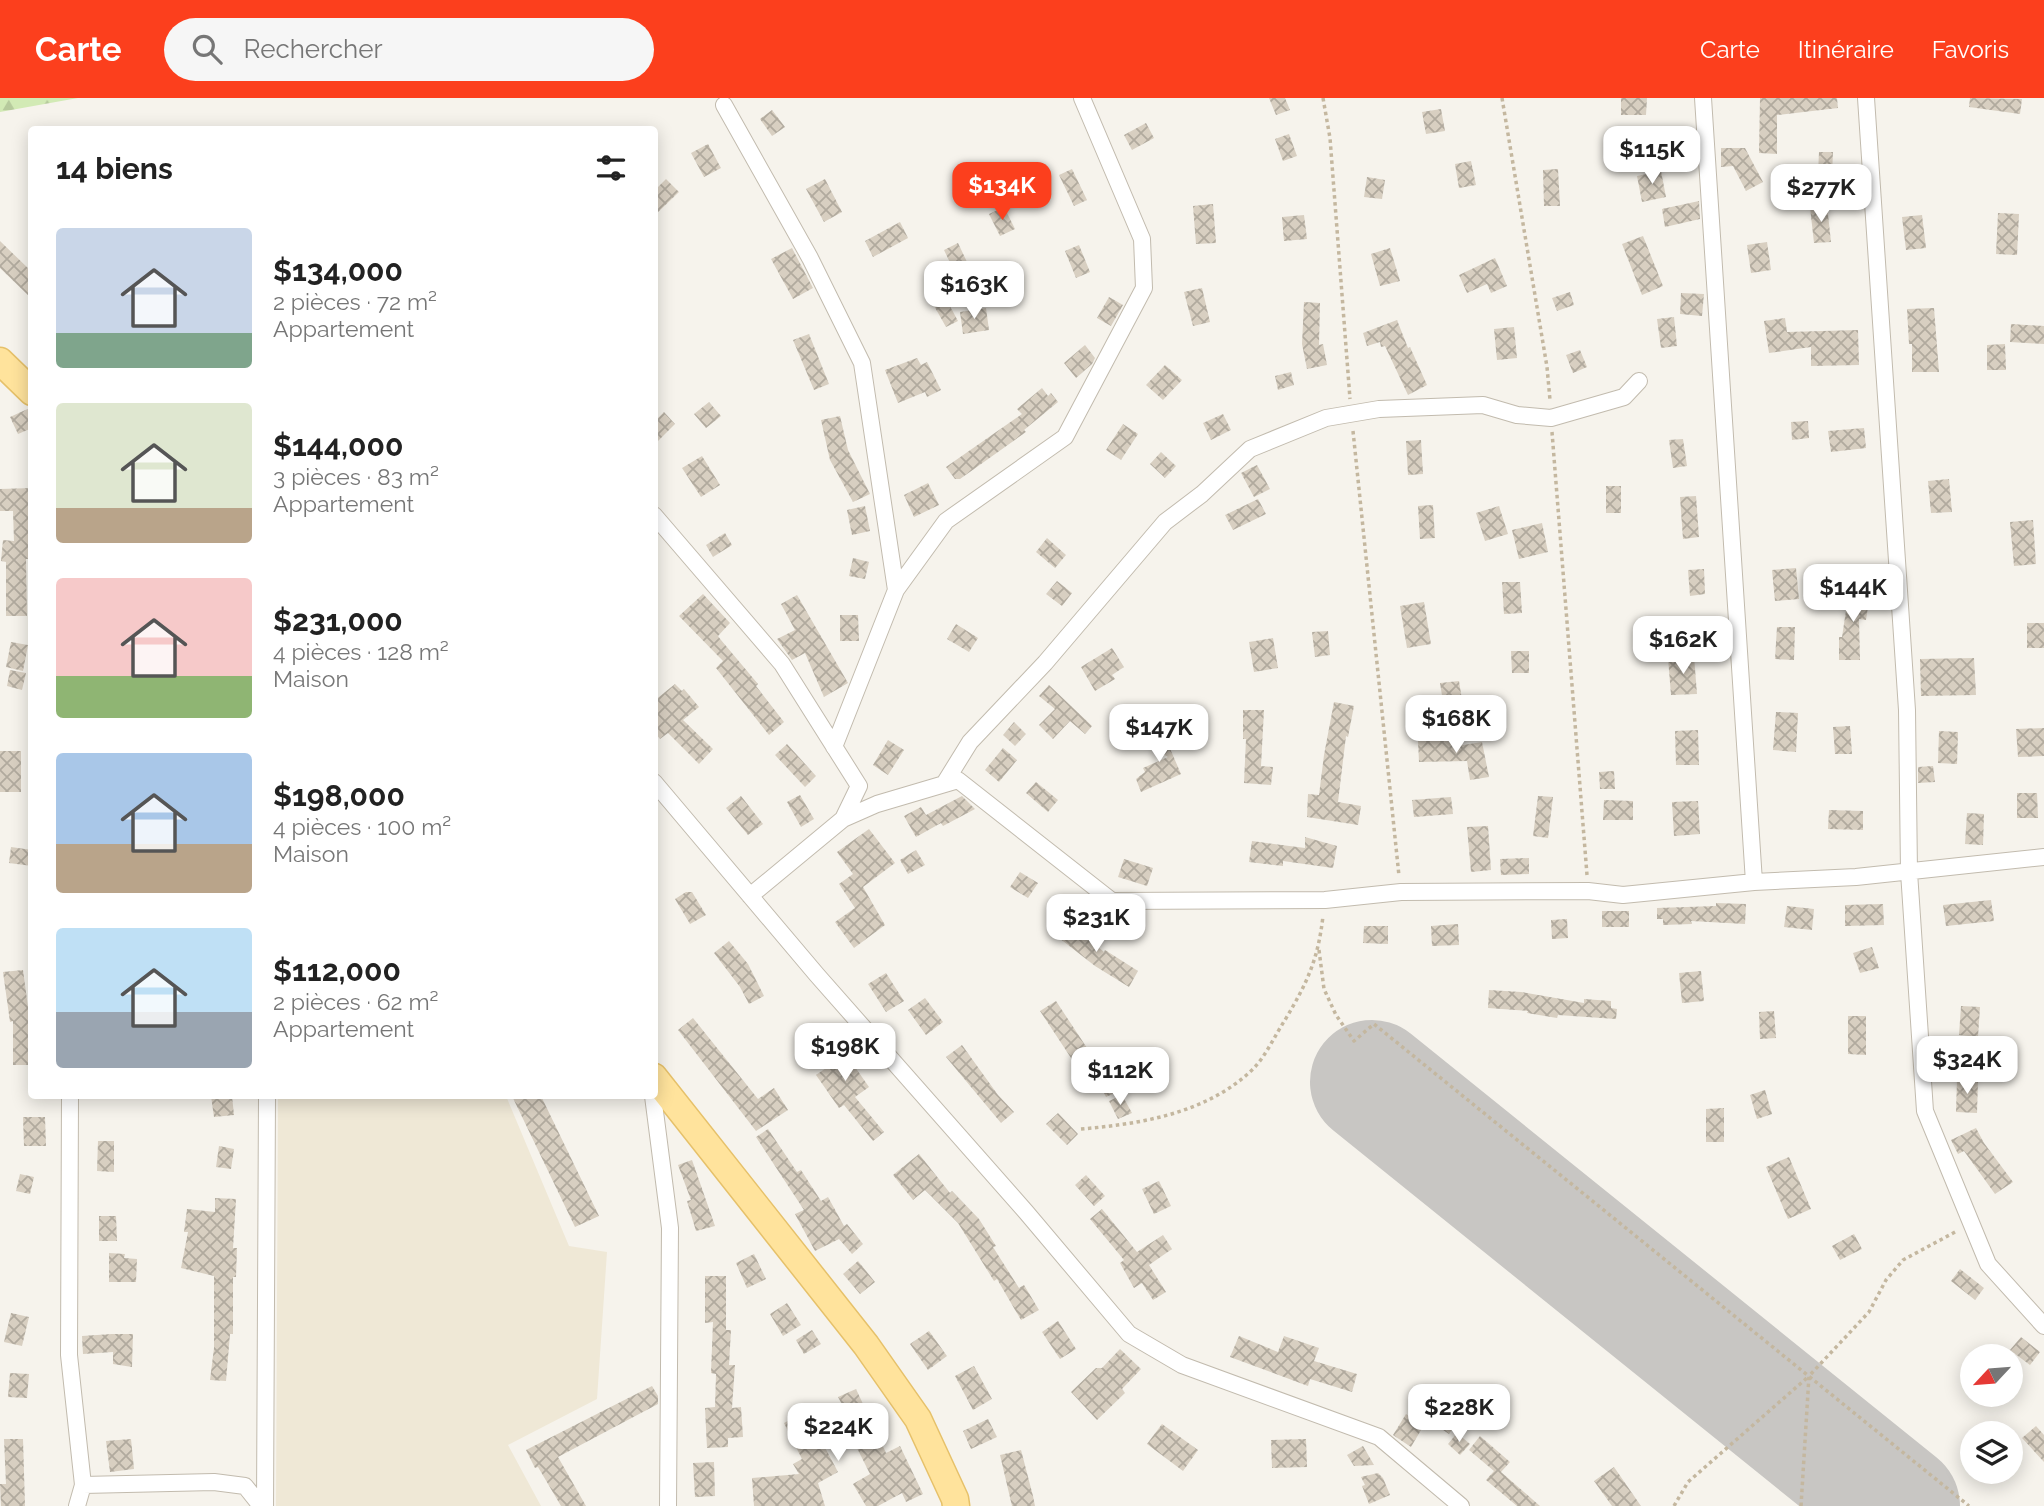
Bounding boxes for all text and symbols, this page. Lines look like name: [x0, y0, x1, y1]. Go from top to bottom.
search box: [164, 18, 654, 81]
text: Carte: [35, 30, 122, 69]
icon: search: [188, 30, 226, 68]
text: Rechercher: [244, 34, 383, 64]
text: Carte: [1700, 35, 1760, 64]
text: Itinéraire: [1798, 35, 1894, 64]
text: Favoris: [1932, 35, 2009, 64]
pin: $115K: [1603, 126, 1701, 186]
text: $115K: [1619, 135, 1685, 162]
icon: filters: [592, 149, 630, 187]
text: 14 biens: [56, 151, 173, 186]
pin: $134K: [953, 162, 1051, 222]
pin: $277K: [1772, 164, 1870, 224]
text: $134K: [968, 171, 1036, 198]
text: $277K: [1787, 173, 1855, 200]
text: $134,000: [273, 253, 403, 288]
icon: home: [112, 256, 196, 340]
pin: $163K: [925, 262, 1023, 321]
text: $163K: [940, 270, 1008, 297]
text: 2 pièces · 72 m²: [273, 288, 437, 315]
text: Appartement: [273, 315, 414, 342]
text: $144,000: [273, 428, 403, 463]
icon: home: [112, 431, 196, 515]
text: 3 pièces · 83 m²: [273, 463, 439, 490]
text: Appartement: [273, 490, 414, 517]
pin: $144K: [1804, 564, 1902, 624]
text: $144K: [1819, 573, 1887, 600]
text: $231,000: [273, 603, 403, 638]
icon: home: [112, 606, 196, 690]
pin: $162K: [1634, 616, 1732, 676]
text: $162K: [1649, 625, 1717, 652]
text: 4 pièces · 128 m²: [273, 638, 449, 665]
text: Maison: [273, 665, 349, 692]
pin: $168K: [1407, 696, 1505, 755]
pin: $147K: [1110, 704, 1208, 764]
text: $168K: [1421, 704, 1491, 731]
text: $147K: [1125, 713, 1193, 740]
text: $198,000: [273, 778, 405, 813]
icon: home: [112, 781, 196, 865]
text: 4 pièces · 100 m²: [273, 813, 451, 840]
text: Maison: [273, 840, 349, 867]
pin: $231K: [1047, 894, 1145, 954]
text: $231K: [1062, 903, 1130, 930]
text: $112,000: [273, 953, 401, 988]
icon: home: [112, 956, 196, 1040]
text: 2 pièces · 62 m²: [273, 988, 439, 1015]
text: Appartement: [273, 1015, 414, 1042]
pin: $198K: [796, 1024, 894, 1083]
text: $198K: [811, 1032, 879, 1059]
pin: $324K: [1918, 1037, 2016, 1096]
text: $324K: [1933, 1045, 2001, 1072]
pin: $112K: [1071, 1048, 1169, 1107]
text: $112K: [1087, 1056, 1153, 1083]
north arrow: [1960, 1344, 2023, 1407]
map controls: [1960, 1344, 2023, 1484]
pin: $228K: [1410, 1384, 1508, 1444]
text: $228K: [1424, 1393, 1494, 1420]
pin: $224K: [789, 1404, 887, 1463]
text: $224K: [803, 1412, 873, 1439]
button: layers: [1960, 1421, 2023, 1484]

